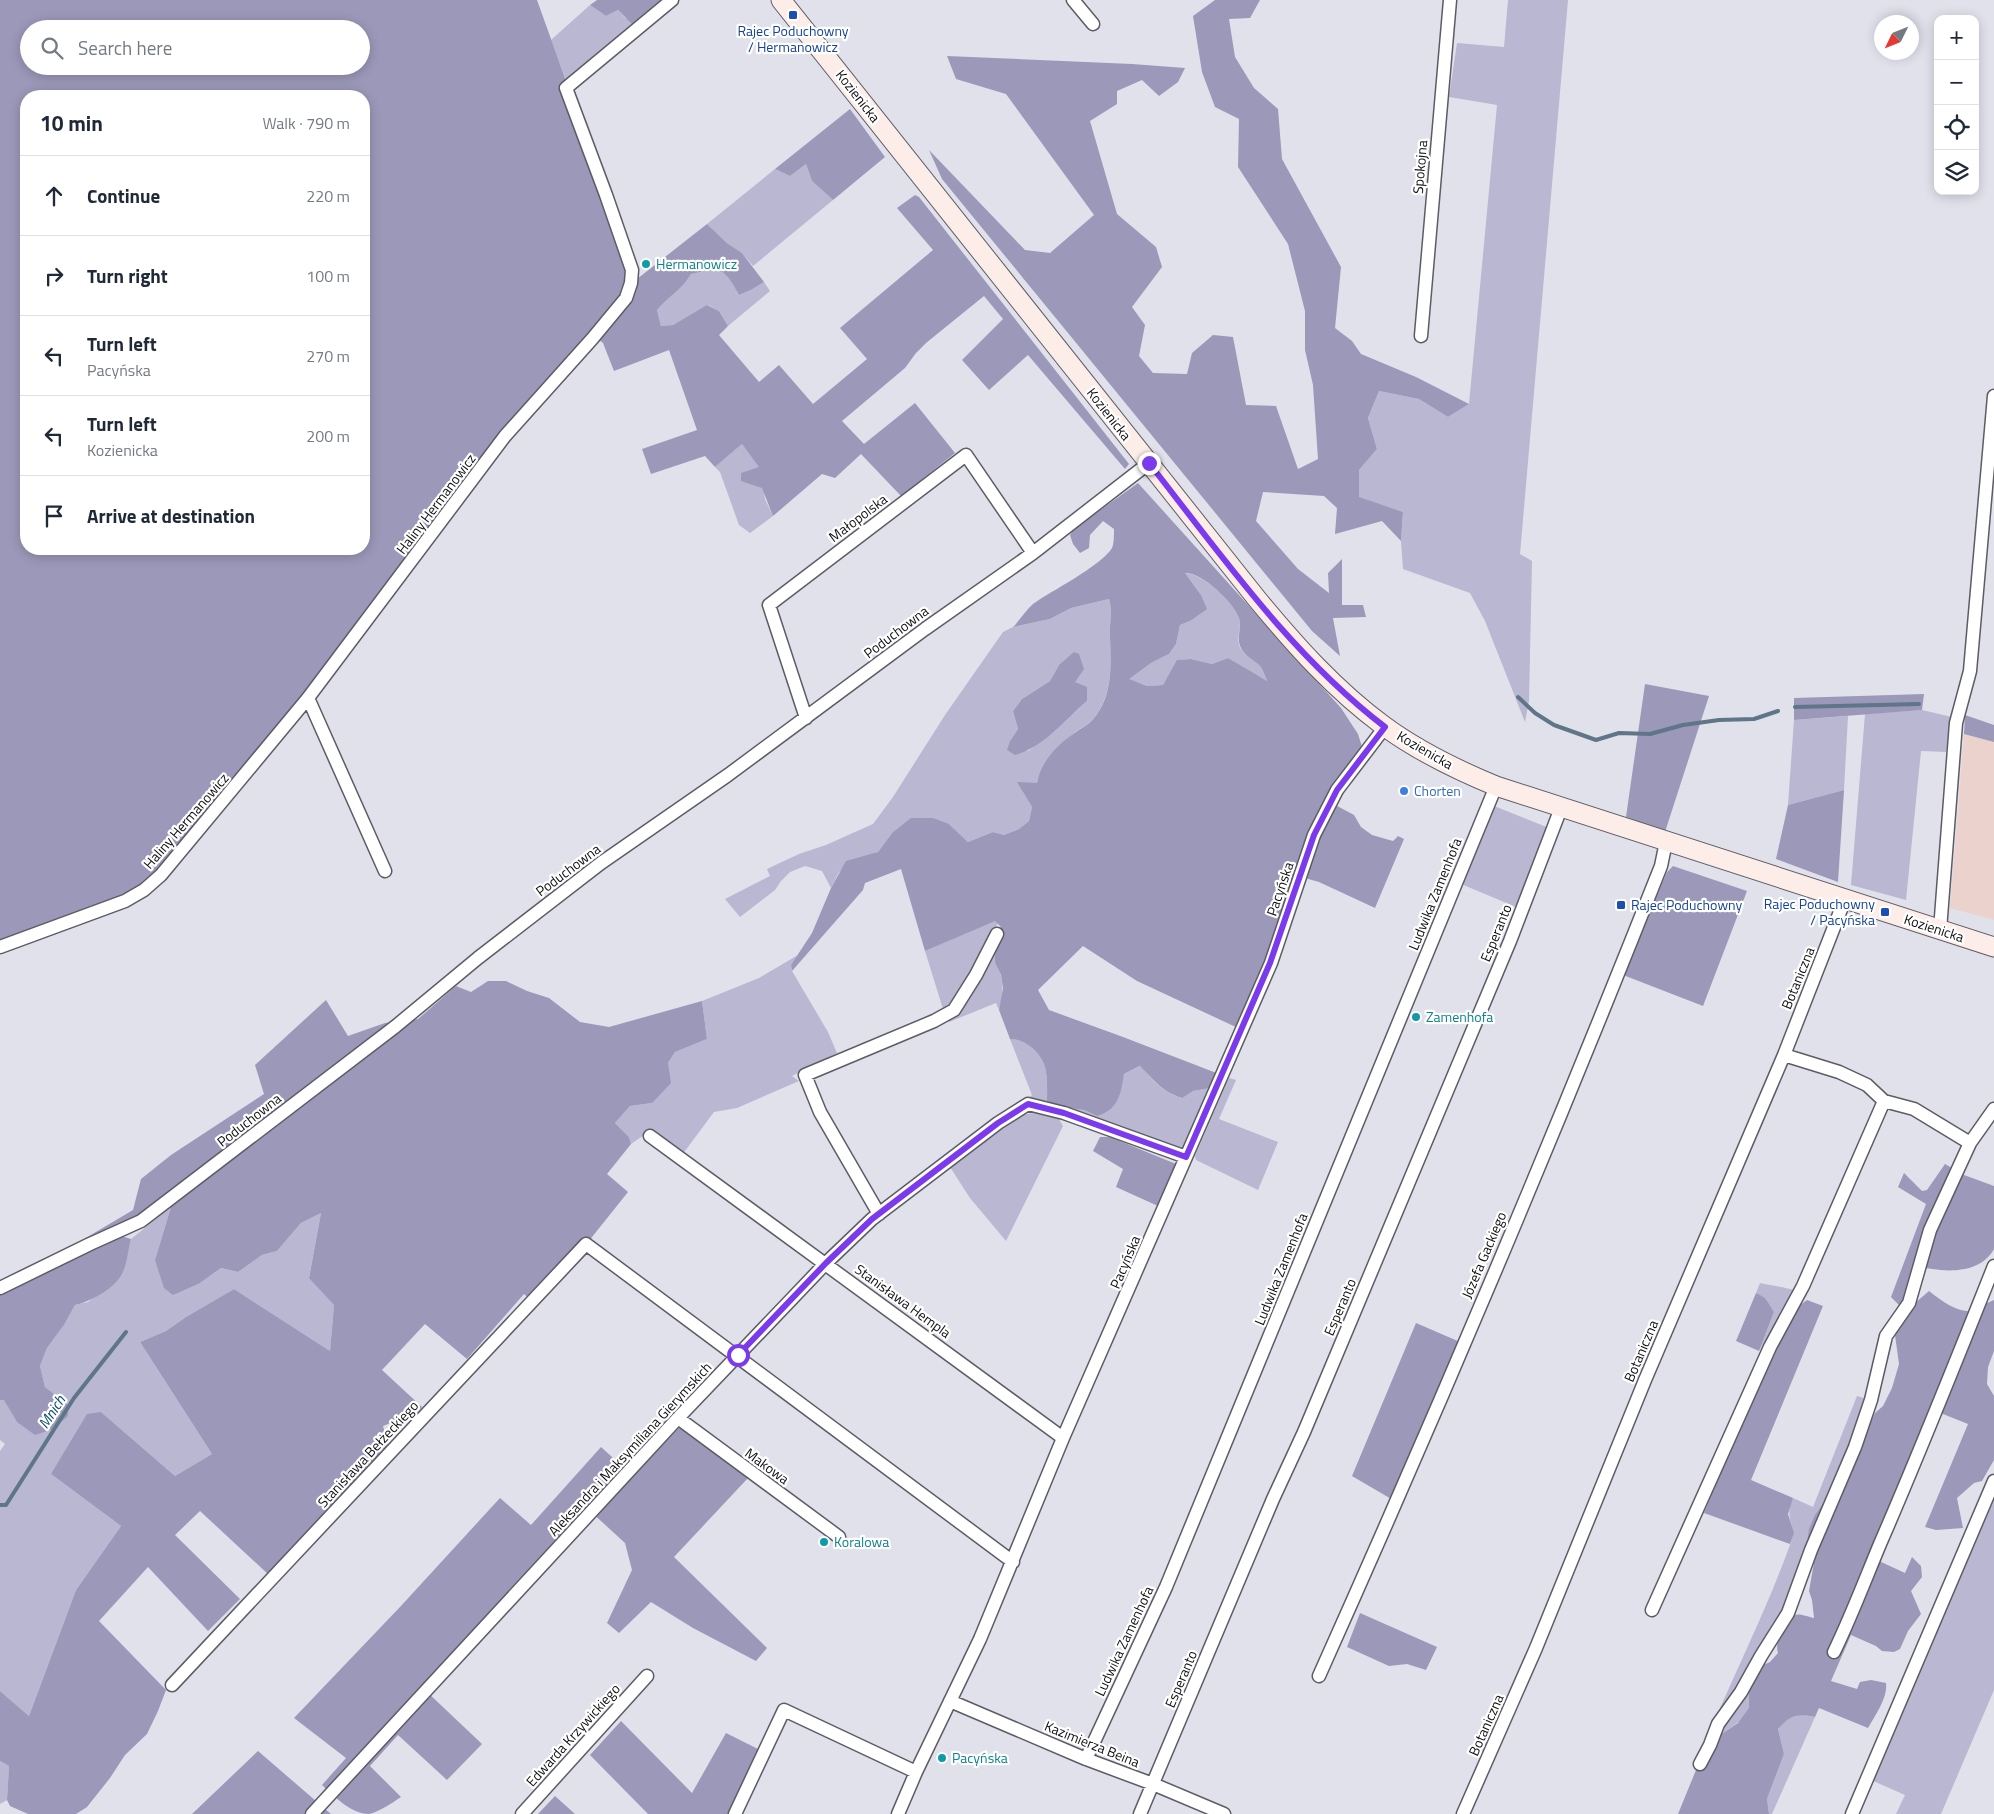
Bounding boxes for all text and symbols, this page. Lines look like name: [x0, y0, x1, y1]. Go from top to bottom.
marker: Rajec Poduchowny / Hermanowicz: [787, 9, 799, 21]
north arrow: [1874, 15, 1919, 60]
map controls: [1934, 15, 1979, 195]
button: +: [1934, 15, 1979, 60]
search box: [20, 20, 370, 75]
place label: Rajec Poduchowny / Hermanowicz: [737, 20, 849, 57]
text: Search here: [78, 33, 172, 62]
icon: search: [38, 34, 66, 62]
button: −: [1934, 60, 1979, 105]
street label: Kozienicka: [831, 65, 886, 127]
button: locate: [1934, 105, 1979, 150]
text: 10 min: [40, 107, 103, 139]
text: Walk · 790 m: [262, 111, 350, 135]
street label: Spokojna: [1407, 139, 1432, 195]
button: layers: [1934, 150, 1979, 195]
text: Continue: [87, 181, 160, 210]
icon: ahead: [40, 182, 68, 210]
text: 220 m: [306, 184, 350, 208]
place label: Hermanowicz: [656, 253, 737, 274]
marker: Hermanowicz: [640, 258, 652, 270]
text: Turn right: [87, 261, 168, 290]
icon: right: [40, 262, 68, 290]
text: 100 m: [306, 264, 350, 288]
text: Turn left: [87, 329, 157, 358]
icon: left: [40, 342, 68, 370]
text: 270 m: [306, 344, 350, 368]
text: Pacyńska: [87, 358, 151, 382]
street label: Kozienicka: [1082, 383, 1137, 445]
text: Turn left: [87, 409, 157, 438]
icon: left: [40, 422, 68, 450]
text: 200 m: [306, 424, 350, 448]
text: Kozienicka: [87, 438, 158, 462]
street label: Haliny Hermanowicz: [391, 449, 480, 558]
route end: [1138, 452, 1161, 475]
street label: Małopolska: [824, 489, 891, 547]
text: Arrive at destination: [87, 501, 255, 530]
icon: arrive: [40, 502, 68, 530]
street label: Poduchowna: [859, 600, 933, 663]
street label: Kozienicka: [1393, 725, 1457, 774]
street label: Haliny Hermanowicz: [138, 768, 233, 873]
place label: Chorten: [1414, 780, 1461, 801]
marker: Chorten: [1398, 785, 1410, 797]
street label: Ludwika Zamenhofa: [1402, 835, 1467, 953]
street label: Poduchowna: [531, 838, 605, 901]
street label: Pacyńska: [1261, 859, 1299, 919]
place label: Rajec Poduchowny / Pacyńska: [1764, 893, 1875, 930]
place label: Rajec Poduchowny: [1631, 894, 1742, 915]
marker: Rajec Poduchowny: [1615, 899, 1627, 911]
street label: Esperanto: [1474, 901, 1517, 965]
marker: Rajec Poduchowny / Pacyńska: [1879, 906, 1891, 918]
street label: Kozienicka: [1901, 908, 1967, 947]
street label: Botaniczna: [1776, 944, 1820, 1012]
place label: Zamenhofa: [1426, 1006, 1493, 1027]
marker: Zamenhofa: [1410, 1011, 1422, 1023]
street label: Poduchowna: [212, 1088, 285, 1151]
street label: Józefa Gackiego: [1456, 1208, 1511, 1302]
street label: Ludwika Zamenhofa: [1248, 1210, 1313, 1328]
street label: Pacyńska: [1104, 1232, 1145, 1292]
street label: Stanisława Hempla: [851, 1259, 956, 1343]
street label: Esperanto: [1318, 1275, 1361, 1339]
street label: Botaniczna: [1618, 1317, 1663, 1385]
route start: [727, 1344, 750, 1367]
street label: Aleksandra i Maksymiliana Gierymskich: [543, 1357, 716, 1540]
water label: Mnich: [32, 1390, 71, 1433]
street label: Stanisława Bełżeckiego: [312, 1395, 423, 1512]
street label: Makowa: [741, 1442, 794, 1489]
place label: Koralowa: [834, 1531, 889, 1552]
marker: Koralowa: [818, 1536, 830, 1548]
street label: Ludwika Zamenhofa: [1089, 1582, 1158, 1699]
street label: Esperanto: [1159, 1647, 1202, 1711]
street label: Edwarda Krzywickiego: [521, 1679, 625, 1791]
street label: Botaniczna: [1463, 1691, 1508, 1759]
street label: Kazimierza Beina: [1041, 1715, 1143, 1772]
place label: Pacyńska: [952, 1747, 1008, 1768]
marker: Pacyńska: [936, 1752, 948, 1764]

